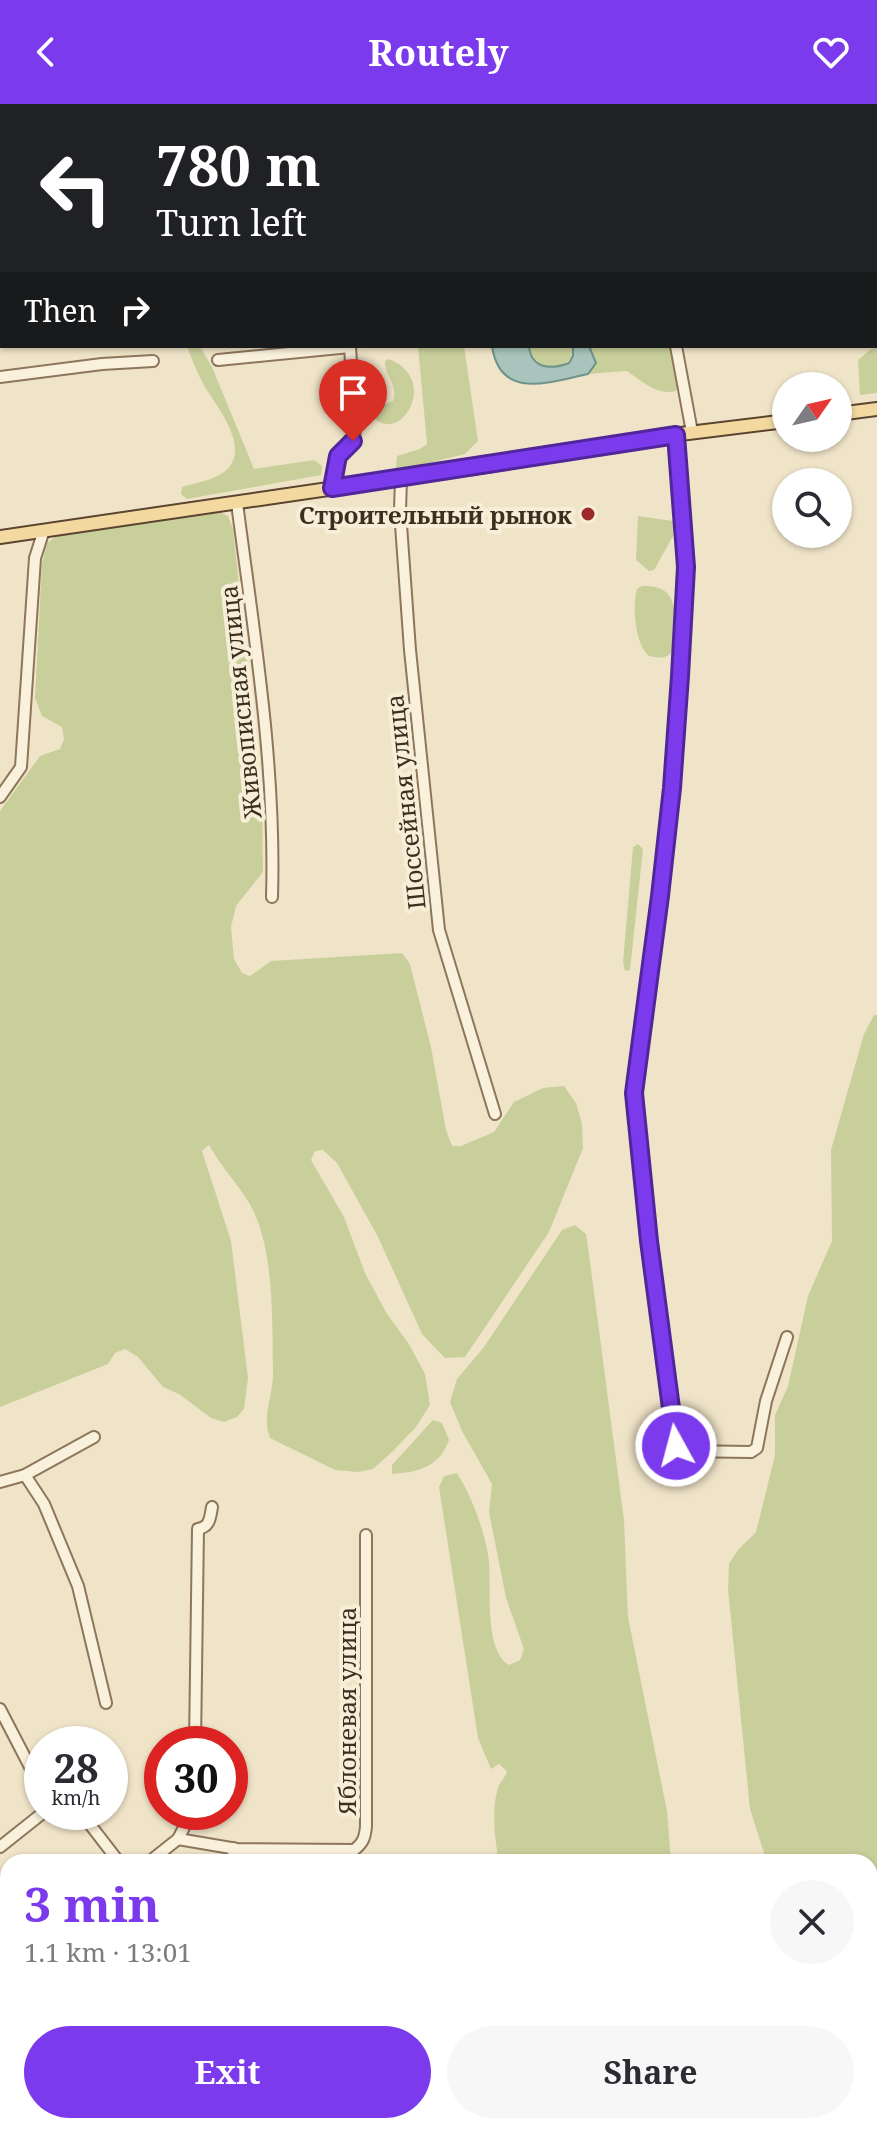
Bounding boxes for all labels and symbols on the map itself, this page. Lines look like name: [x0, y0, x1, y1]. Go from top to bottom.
pin: [319, 359, 387, 441]
north arrow: [772, 372, 852, 452]
place label: Строительный рынок: [299, 498, 572, 531]
marker: Строительный рынок: [579, 505, 597, 523]
street label: Живописная улица: [211, 584, 269, 821]
street label: Шоссейная улица: [377, 693, 433, 911]
position arrow: [634, 1404, 718, 1488]
street label: Яблоневая улица: [330, 1607, 363, 1816]
speed limit sign: 30: [144, 1726, 248, 1830]

